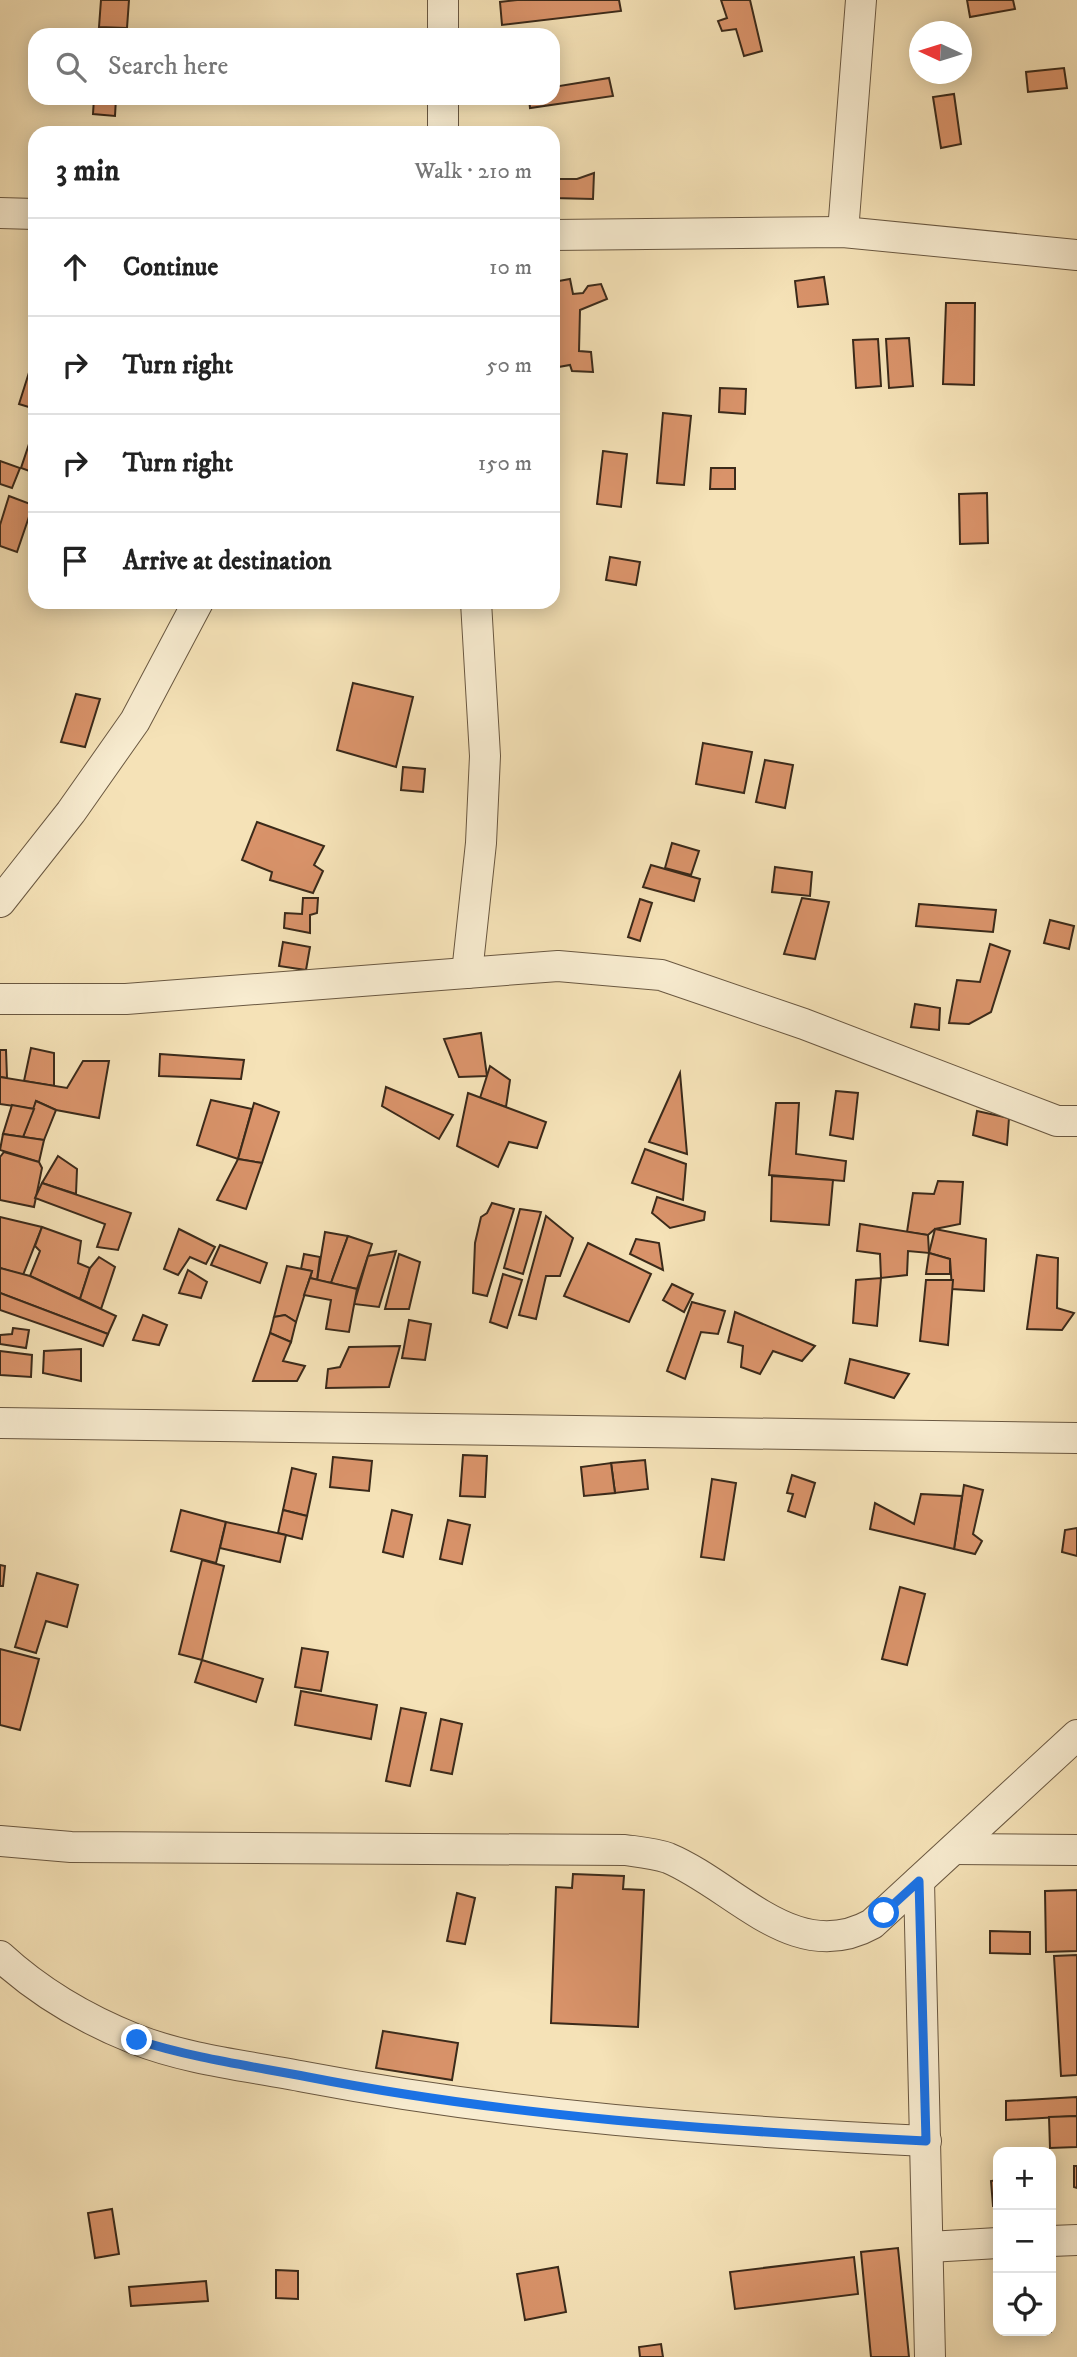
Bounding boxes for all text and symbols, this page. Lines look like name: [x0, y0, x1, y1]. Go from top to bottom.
north arrow: [909, 21, 972, 84]
search box: [28, 28, 560, 105]
icon: search: [52, 48, 90, 86]
text: Search here: [108, 50, 228, 83]
text: 3 min: [56, 153, 120, 190]
text: Walk · 210 m: [415, 157, 532, 186]
icon: ahead: [56, 248, 94, 286]
text: Continue: [123, 251, 218, 284]
text: 10 m: [489, 253, 532, 282]
icon: right: [56, 346, 94, 384]
text: Turn right: [123, 349, 233, 382]
text: 50 m: [486, 351, 532, 380]
icon: right: [56, 444, 94, 482]
text: Turn right: [123, 447, 233, 480]
text: 150 m: [478, 449, 532, 478]
icon: arrive: [56, 542, 94, 580]
text: Arrive at destination: [123, 545, 332, 578]
route start: [868, 1897, 899, 1928]
route end: [121, 2024, 152, 2055]
map controls: [993, 2147, 1056, 2336]
button: +: [993, 2147, 1056, 2210]
button: −: [993, 2210, 1056, 2273]
button: locate: [993, 2273, 1056, 2336]

